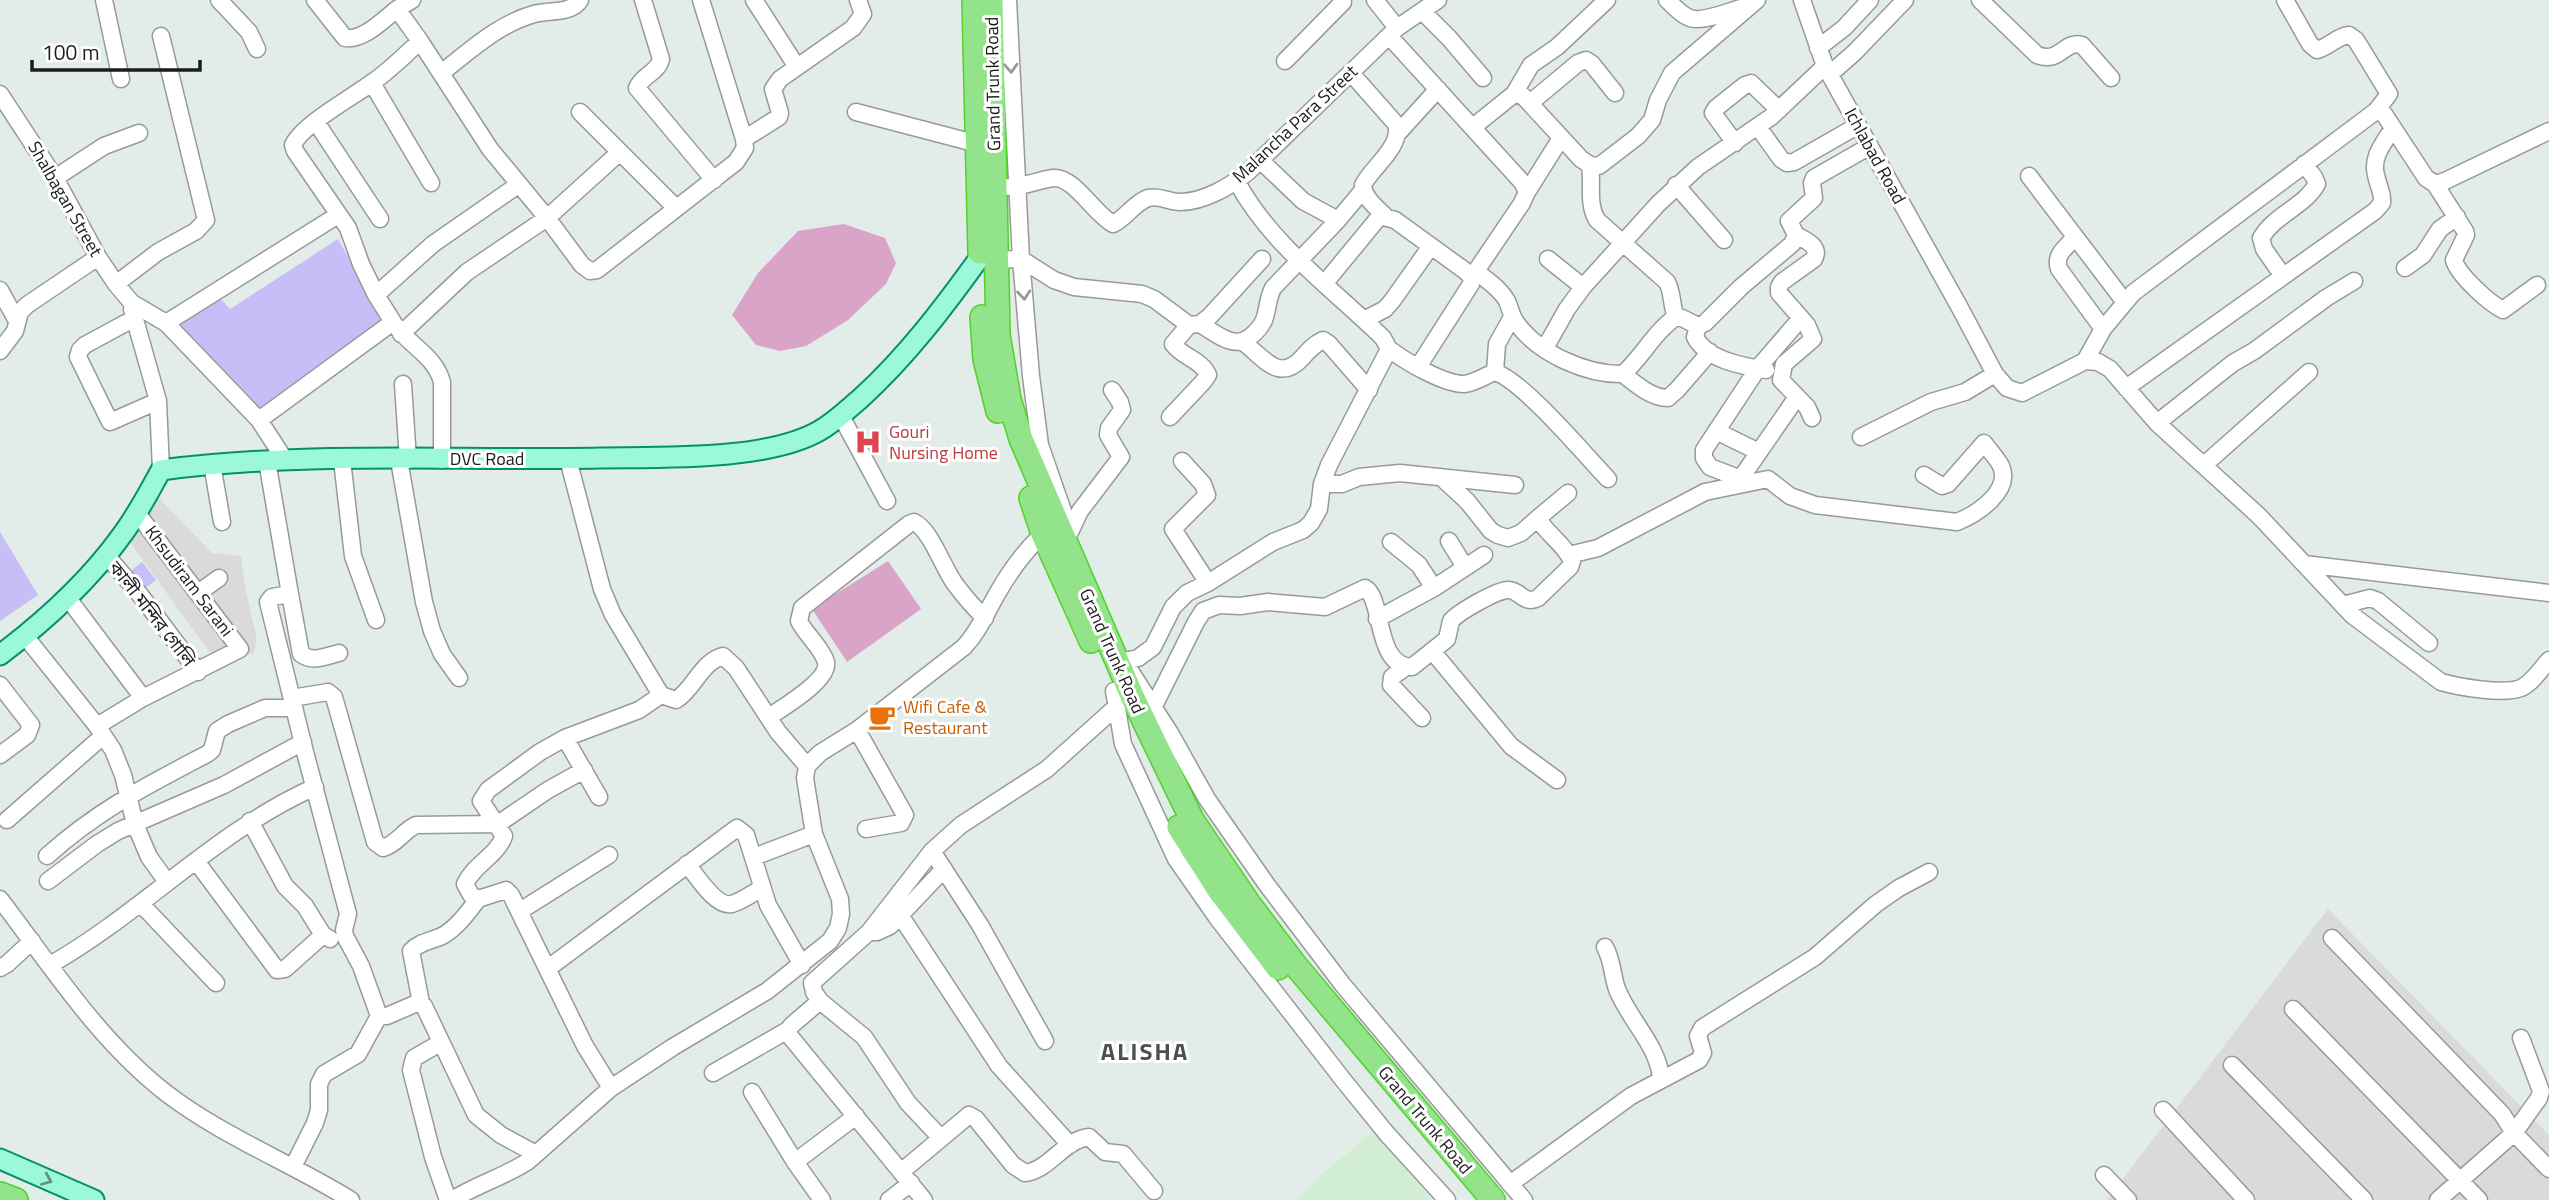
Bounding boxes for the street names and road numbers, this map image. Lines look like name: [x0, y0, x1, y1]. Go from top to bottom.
street label: Grand Trunk Road: [978, 17, 1007, 151]
street label: Malancha Para Street: [1226, 58, 1364, 189]
street label: Ichlabad Road: [1838, 103, 1913, 209]
street label: Shalbagan Street: [21, 136, 110, 262]
street label: DVC Road: [450, 445, 524, 472]
street label: Khsudiram Sarani: [139, 519, 240, 642]
street label: কালী মন্দির গোলি: [102, 554, 203, 673]
street label: Grand Trunk Road: [1073, 584, 1152, 718]
street label: Grand Trunk Road: [1372, 1060, 1479, 1180]

